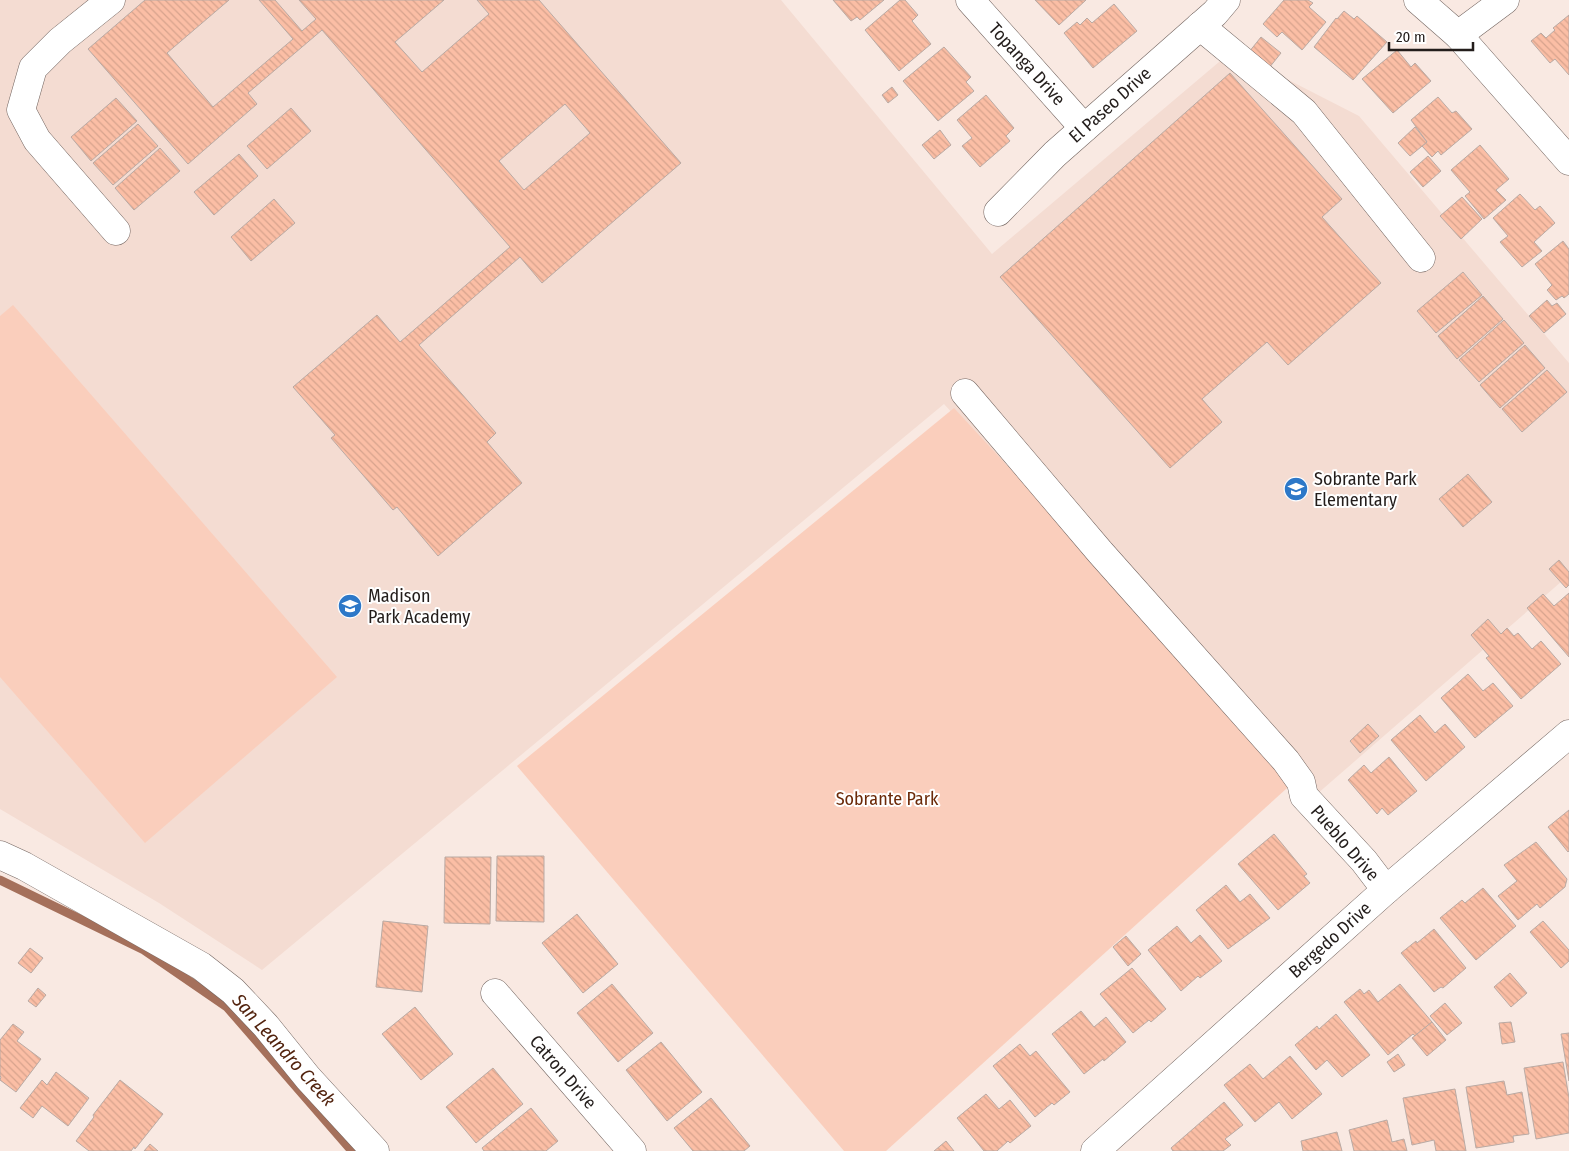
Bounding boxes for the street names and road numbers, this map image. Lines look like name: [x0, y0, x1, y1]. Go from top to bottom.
street label: Topanga Drive: [984, 18, 1070, 110]
street label: El Paseo Drive: [1064, 62, 1156, 148]
street label: Pueblo Drive: [1306, 801, 1384, 886]
street label: Bergedo Drive: [1284, 897, 1376, 983]
street label: Catron Drive: [525, 1031, 601, 1114]

